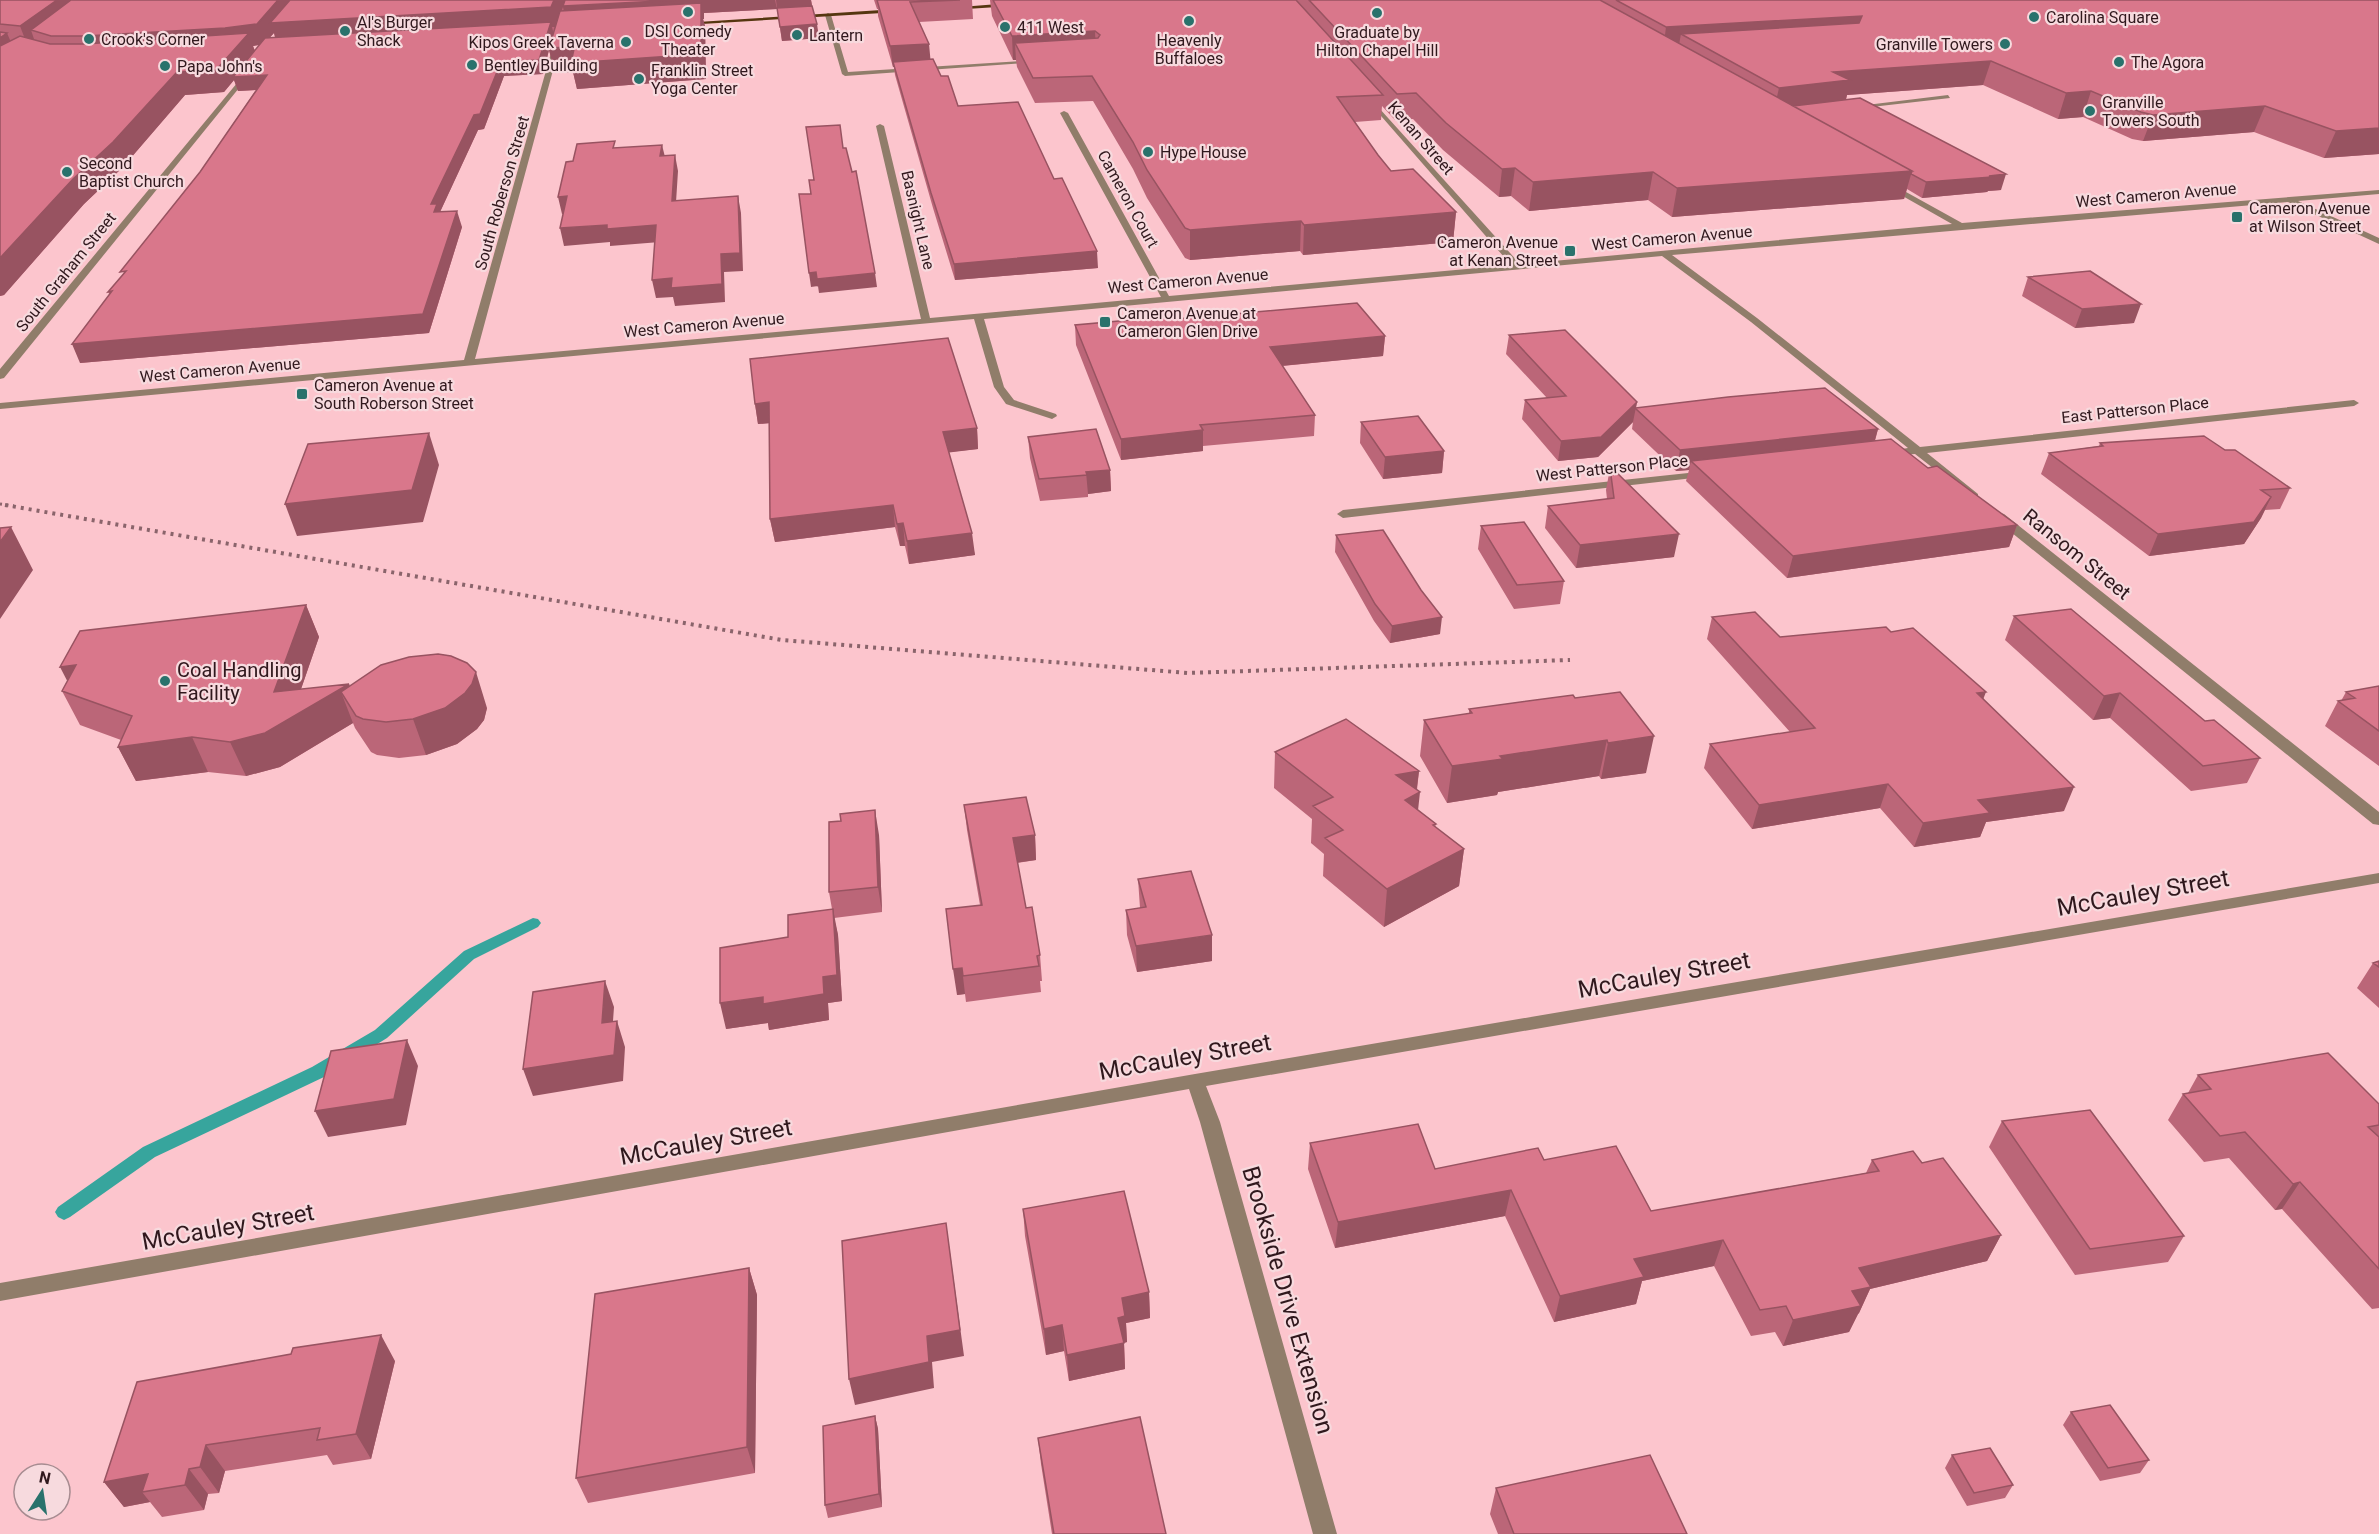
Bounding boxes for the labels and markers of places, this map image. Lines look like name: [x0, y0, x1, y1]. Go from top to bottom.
marker: DSI Comedy Theater: [681, 5, 695, 19]
marker: Graduate by Hilton Chapel Hill: [1370, 6, 1384, 20]
place label: Carolina Square: [2046, 8, 2159, 27]
marker: Carolina Square: [2027, 10, 2041, 24]
place label: Al's Burger Shack: [357, 13, 433, 50]
marker: Heavenly Buffaloes: [1182, 14, 1196, 28]
place label: 411 West: [1017, 18, 1084, 37]
marker: 411 West: [998, 20, 1012, 34]
place label: DSI Comedy Theater: [645, 22, 732, 59]
place label: Graduate by Hilton Chapel Hill: [1316, 23, 1438, 60]
marker: Al's Burger Shack: [338, 24, 352, 38]
place label: Lantern: [809, 26, 863, 45]
marker: Lantern: [790, 28, 804, 42]
place label: Crook's Corner: [101, 30, 206, 49]
place label: Heavenly Buffaloes: [1155, 31, 1223, 68]
marker: Crook's Corner: [82, 32, 96, 46]
place label: Kipos Greek Taverna: [468, 33, 614, 52]
marker: Kipos Greek Taverna: [619, 35, 633, 49]
place label: Granville Towers: [1876, 35, 1993, 54]
marker: Granville Towers: [1998, 37, 2012, 51]
place label: The Agora: [2131, 53, 2204, 72]
marker: The Agora: [2112, 55, 2126, 69]
place label: Bentley Building: [484, 56, 598, 75]
place label: Papa John's: [177, 57, 263, 76]
marker: Bentley Building: [465, 58, 479, 72]
marker: Papa John's: [158, 59, 172, 73]
place label: Franklin Street Yoga Center: [651, 61, 753, 98]
marker: Franklin Street Yoga Center: [632, 72, 646, 86]
place label: Granville Towers South: [2102, 93, 2200, 130]
marker: Granville Towers South: [2083, 104, 2097, 118]
place label: Hype House: [1160, 143, 1247, 162]
marker: Hype House: [1141, 145, 1155, 159]
place label: Second Baptist Church: [79, 154, 184, 191]
marker: Second Baptist Church: [60, 165, 74, 179]
place label: Cameron Avenue at Wilson Street: [2249, 199, 2370, 236]
marker: Cameron Avenue at Wilson Street: [2230, 210, 2244, 224]
place label: Cameron Avenue at Kenan Street: [1437, 233, 1558, 270]
marker: Cameron Avenue at Kenan Street: [1563, 244, 1577, 258]
place label: Cameron Avenue at Cameron Glen Drive: [1117, 304, 1258, 341]
marker: Cameron Avenue at Cameron Glen Drive: [1098, 315, 1112, 329]
place label: Cameron Avenue at South Roberson Street: [314, 376, 474, 413]
marker: Cameron Avenue at South Roberson Street: [295, 387, 309, 401]
place label: Coal Handling Facility: [177, 658, 302, 705]
marker: Coal Handling Facility: [158, 674, 172, 688]

